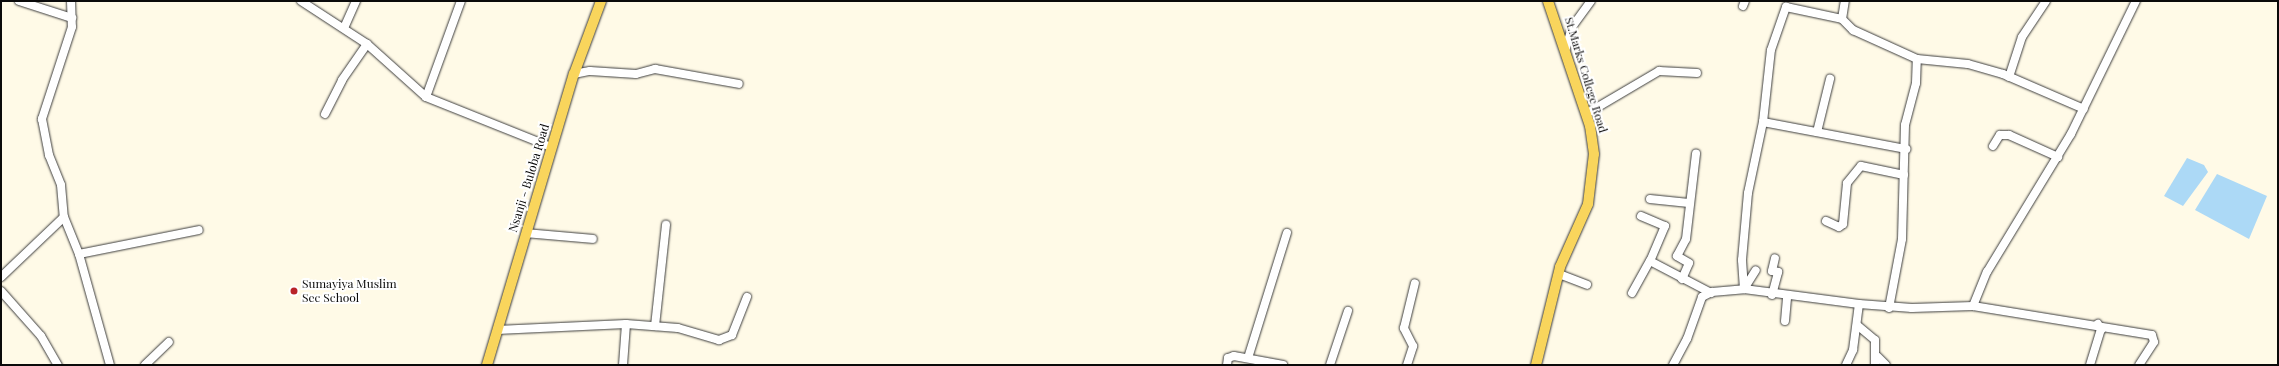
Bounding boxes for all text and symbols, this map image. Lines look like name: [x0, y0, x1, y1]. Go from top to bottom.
street label: St.Marks College Road: [1562, 15, 1610, 135]
street label: Nsanji - Buloba Road: [506, 122, 552, 234]
place label: Sumayiya Muslim Sec School: [302, 277, 397, 305]
marker: Sumayiya Muslim Sec School: [289, 286, 299, 296]

